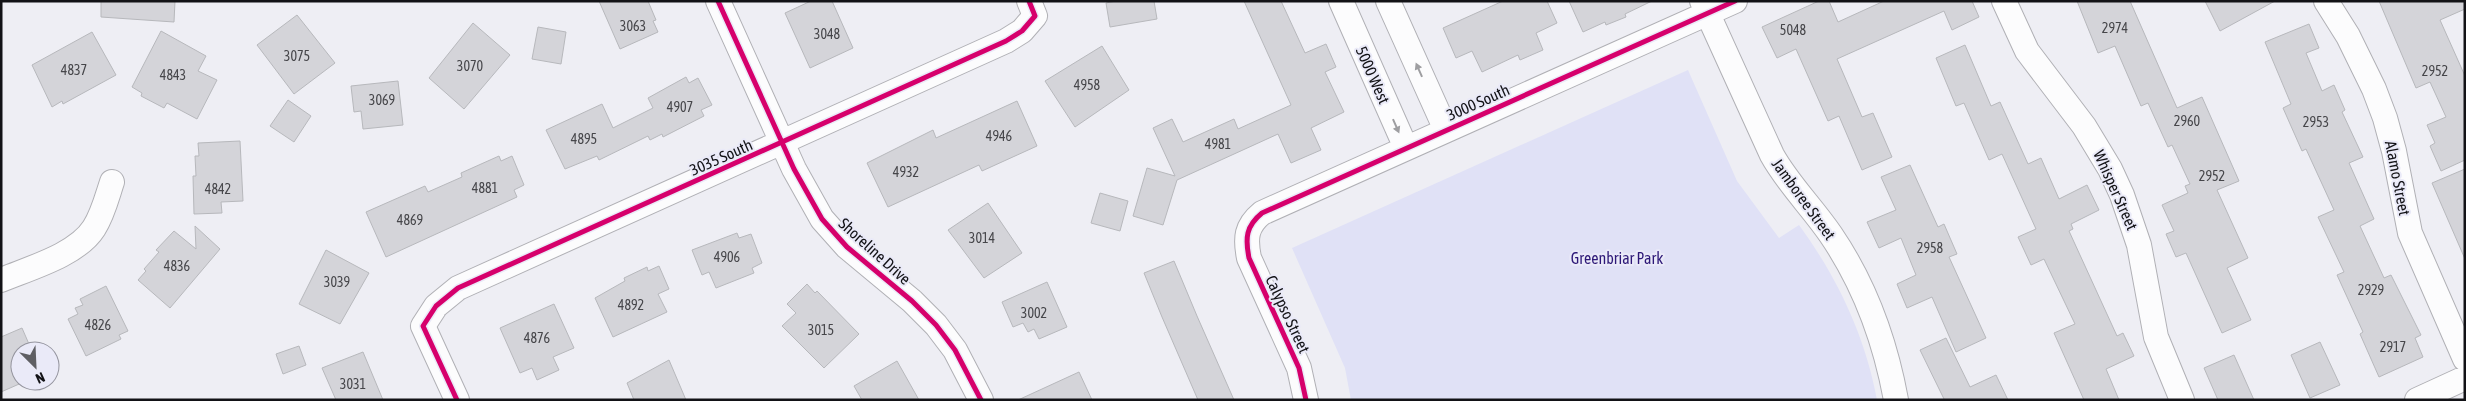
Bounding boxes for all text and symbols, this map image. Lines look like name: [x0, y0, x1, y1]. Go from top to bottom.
house number: 3063: [620, 18, 646, 34]
house number: 2974: [2102, 20, 2129, 36]
house number: 5048: [1780, 22, 1807, 38]
house number: 3048: [814, 26, 841, 42]
street label: 5000 West: [1352, 44, 1394, 107]
house number: 3075: [284, 48, 310, 64]
house number: 3070: [457, 58, 484, 74]
house number: 4837: [61, 62, 87, 78]
one-way arrow: [1415, 63, 1423, 77]
house number: 2952: [2422, 63, 2448, 79]
house number: 4843: [160, 67, 186, 83]
house number: 4958: [1074, 77, 1101, 93]
street label: 3000 South: [1444, 80, 1512, 124]
house number: 3069: [369, 92, 395, 108]
house number: 4907: [667, 99, 693, 115]
house number: 2960: [2174, 113, 2201, 129]
house number: 2953: [2303, 114, 2329, 130]
one-way arrow: [1392, 119, 1400, 133]
house number: 4946: [986, 128, 1013, 144]
house number: 4895: [571, 131, 597, 147]
street label: 3035 South: [687, 135, 755, 179]
house number: 4981: [1205, 136, 1231, 152]
street label: Alamo Street: [2382, 139, 2414, 217]
street label: Whisper Street: [2089, 147, 2142, 233]
street label: Jamboree Street: [1769, 155, 1840, 243]
house number: 4932: [893, 164, 919, 180]
house number: 2952: [2199, 168, 2225, 184]
house number: 4881: [472, 180, 498, 196]
house number: 4842: [205, 181, 231, 197]
house number: 4869: [397, 212, 423, 228]
street label: Shoreline Drive: [835, 214, 915, 288]
house number: 3014: [969, 230, 996, 246]
house number: 2958: [1917, 240, 1944, 256]
house number: 4906: [714, 249, 741, 265]
park label: Greenbriar Park: [1571, 249, 1663, 267]
house number: 4836: [164, 258, 191, 274]
street label: Calypso Street: [1261, 272, 1314, 356]
house number: 3039: [324, 274, 350, 290]
house number: 2929: [2358, 282, 2384, 298]
house number: 4892: [618, 297, 644, 313]
house number: 3002: [1021, 305, 1047, 321]
house number: 4826: [85, 317, 112, 333]
house number: 3015: [808, 322, 834, 338]
house number: 4876: [524, 330, 551, 346]
house number: 2917: [2380, 339, 2406, 355]
north arrow: [10, 341, 60, 391]
text: N: [33, 369, 47, 387]
house number: 3031: [340, 376, 366, 392]

